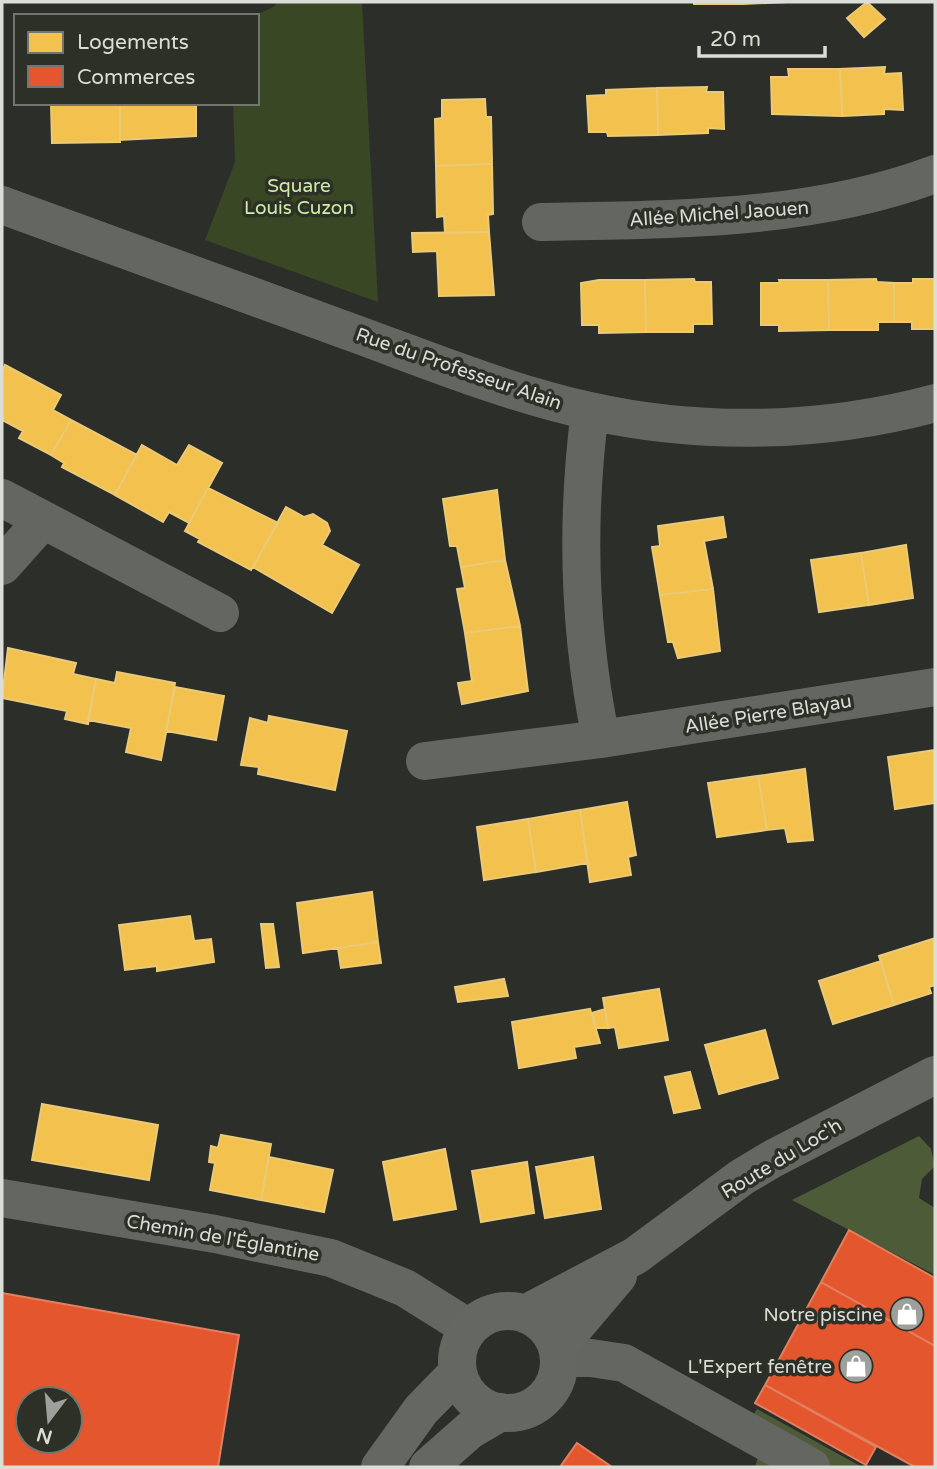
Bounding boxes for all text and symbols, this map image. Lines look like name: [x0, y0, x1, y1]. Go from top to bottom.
legend: [14, 14, 259, 105]
scale bar: [699, 14, 825, 58]
text: 20 m: [710, 27, 761, 52]
text: Logements: [77, 30, 189, 55]
text: Commerces: [77, 65, 195, 90]
park label: Square Louis Cuzon: [244, 175, 354, 219]
street label: Allée Michel Jaouen: [629, 197, 810, 231]
street label: Rue du Professeur Alain: [353, 323, 565, 415]
street label: Allée Pierre Blayau: [683, 690, 853, 738]
street label: Route du Loc'h: [717, 1114, 846, 1203]
street label: Chemin de l'Églantine: [125, 1210, 321, 1266]
shop icon: Notre piscine: [888, 1295, 926, 1333]
place label: Notre piscine: [764, 1304, 883, 1326]
shop icon: L'Expert fenêtre: [837, 1347, 875, 1385]
place label: L'Expert fenêtre: [687, 1356, 832, 1378]
north arrow: [14, 1385, 84, 1455]
text: N: [34, 1423, 55, 1448]

